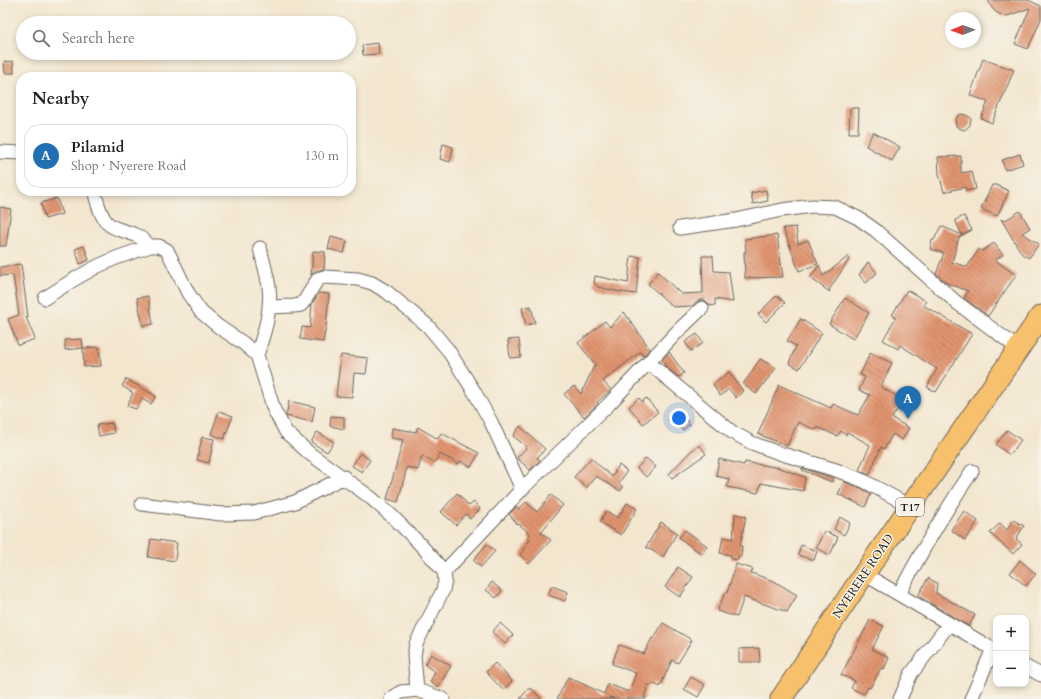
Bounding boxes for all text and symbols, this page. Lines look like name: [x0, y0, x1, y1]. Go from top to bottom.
north arrow: [945, 12, 981, 48]
search box: [16, 16, 356, 60]
icon: search: [30, 27, 52, 49]
text: Search here: [62, 28, 135, 48]
text: Nearby: [32, 87, 89, 110]
text: Pilamid: [71, 137, 124, 157]
text: A: [41, 147, 51, 165]
text: 130 m: [305, 147, 339, 165]
text: Shop · Nyerere Road: [71, 157, 186, 175]
pin: A: [895, 386, 921, 419]
your location: [669, 408, 689, 428]
road number: T17: [896, 498, 924, 516]
street label: NYERERE ROAD: [829, 531, 897, 621]
map controls: [993, 615, 1029, 687]
button: +: [993, 615, 1029, 651]
button: −: [993, 651, 1029, 687]

